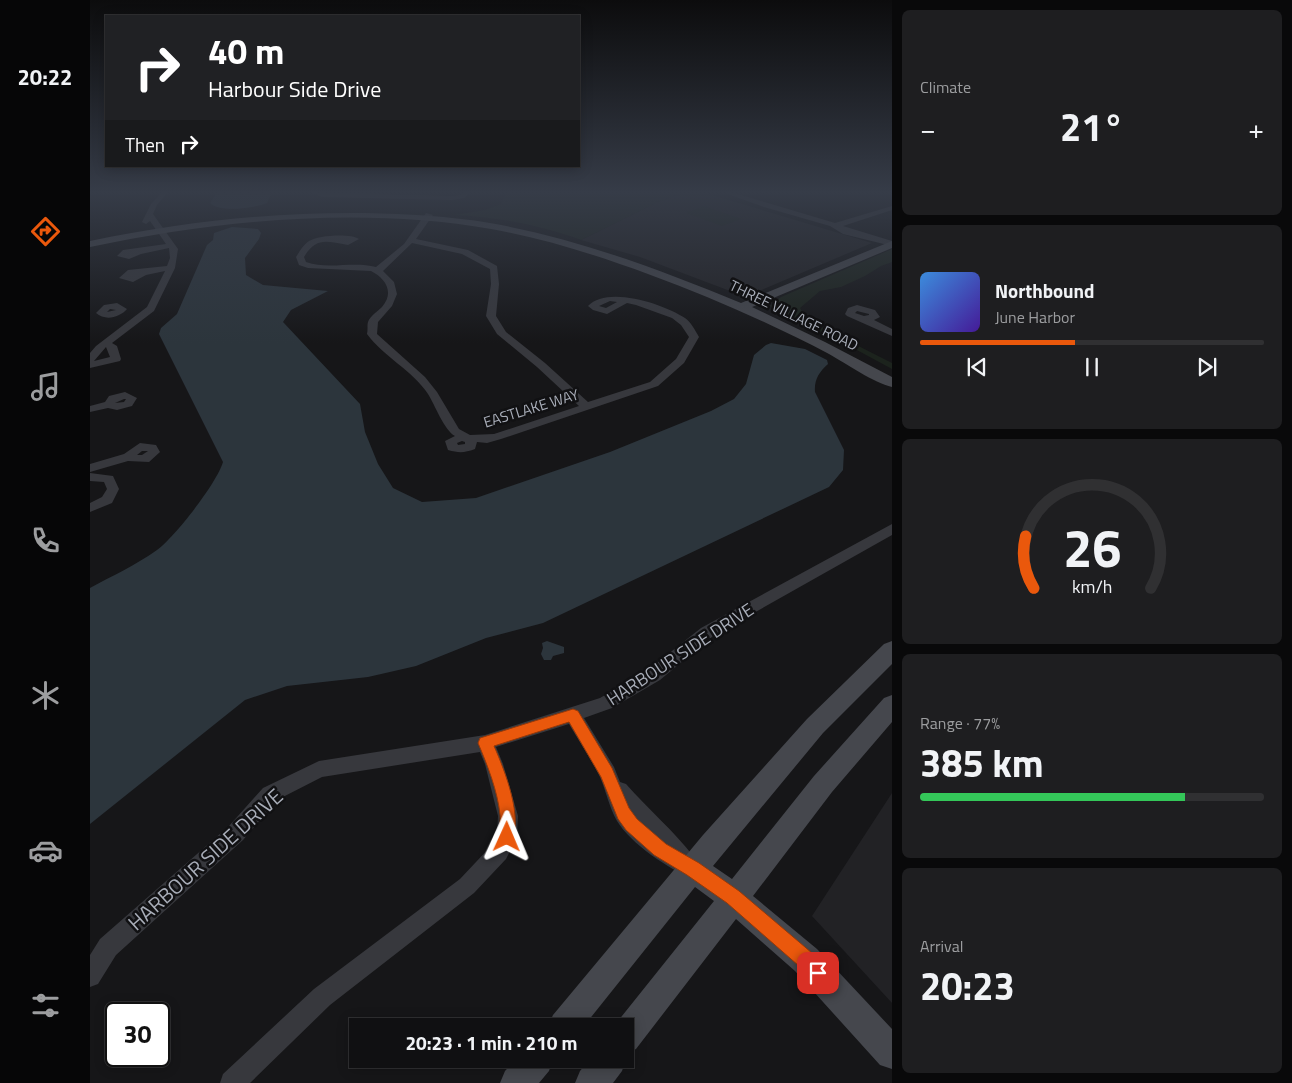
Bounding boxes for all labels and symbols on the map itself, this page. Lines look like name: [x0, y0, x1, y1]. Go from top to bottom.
street label: THREE VILLAGE ROAD: [726, 274, 862, 356]
street label: EASTLAKE WAY: [480, 383, 582, 433]
street label: HARBOUR SIDE DRIVE: [601, 596, 759, 712]
street label: HARBOUR SIDE DRIVE: [120, 780, 290, 938]
position arrow: [480, 810, 532, 862]
pin: [797, 952, 839, 994]
speed limit sign: 30: [105, 1002, 170, 1067]

